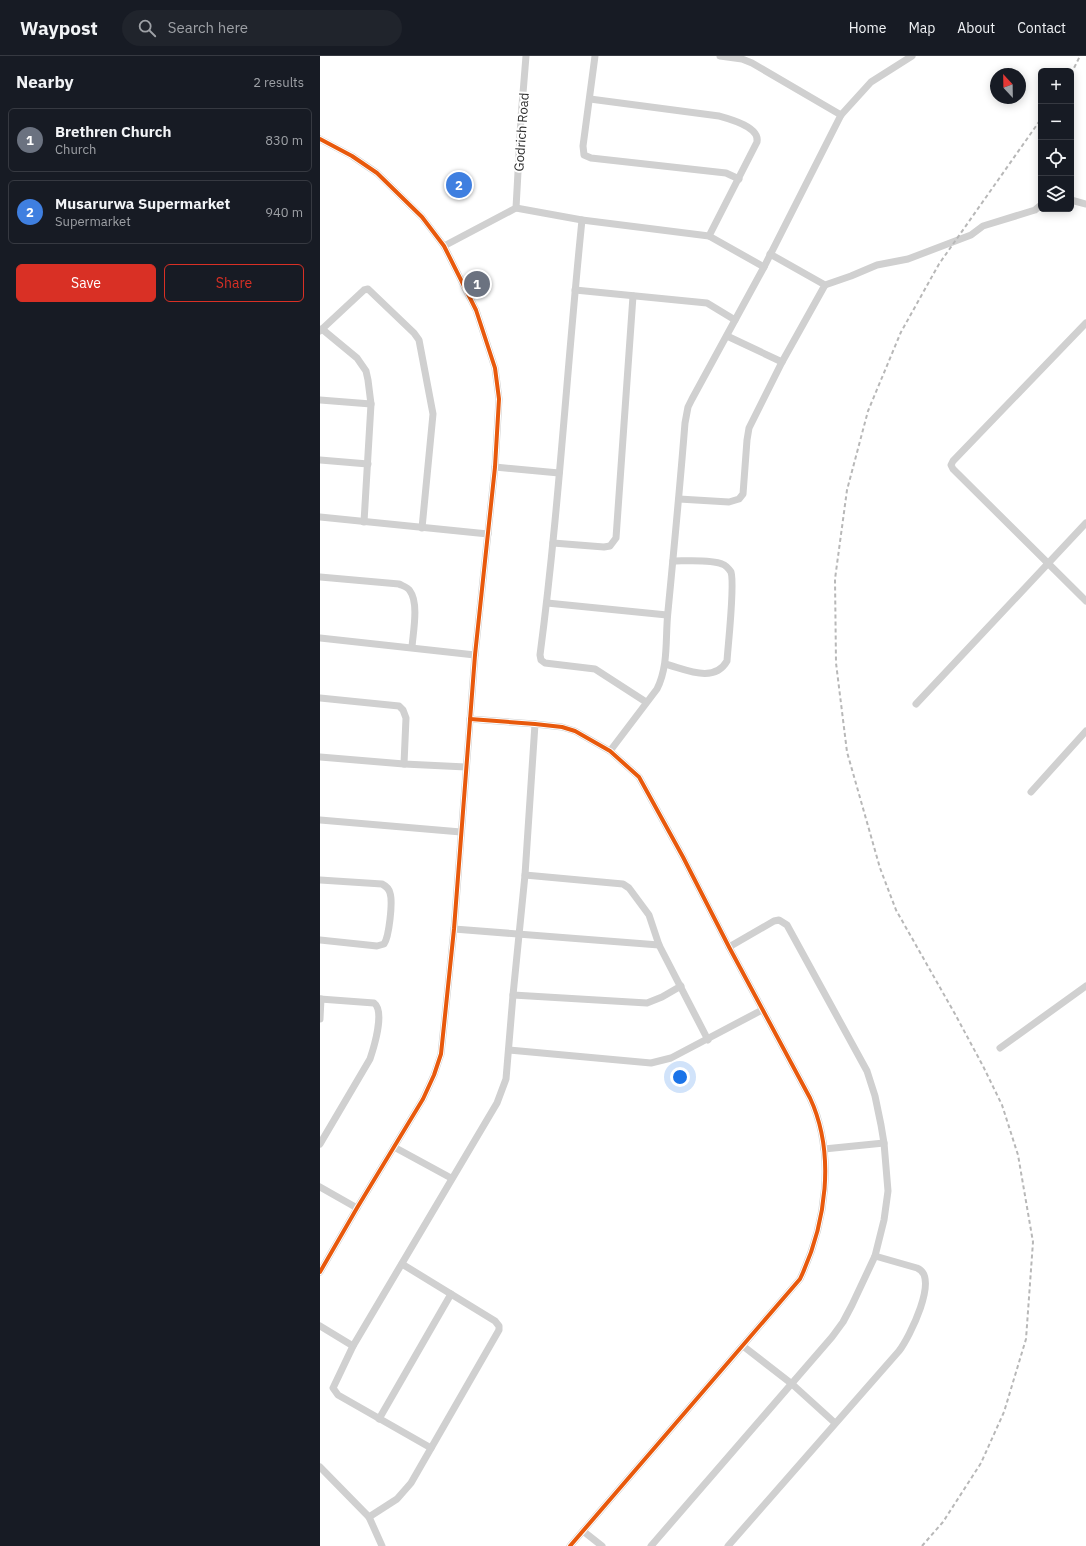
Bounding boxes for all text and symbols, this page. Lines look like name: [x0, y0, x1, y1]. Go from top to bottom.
search box: [122, 10, 402, 46]
text: Waypost: [20, 16, 98, 40]
icon: search: [136, 17, 158, 39]
text: Search here: [168, 18, 248, 37]
text: Home: [849, 19, 886, 37]
text: Map: [908, 19, 935, 37]
text: About: [957, 19, 995, 37]
text: Contact: [1017, 19, 1066, 37]
north arrow: [990, 68, 1026, 104]
map controls: [1038, 68, 1074, 212]
button: +: [1038, 68, 1074, 104]
text: Nearby: [16, 71, 74, 93]
text: 2 results: [253, 74, 304, 91]
street label: Godrich Road: [510, 92, 533, 172]
button: −: [1038, 104, 1074, 140]
text: Brethren Church: [55, 122, 171, 141]
text: 1: [26, 132, 34, 149]
text: 830 m: [265, 132, 303, 149]
button: locate: [1038, 140, 1074, 176]
text: Church: [55, 141, 96, 158]
pin: 2: [446, 170, 472, 200]
button: layers: [1038, 176, 1074, 212]
text: Musarurwa Supermarket: [55, 194, 230, 213]
text: 2: [26, 204, 34, 221]
text: 940 m: [265, 204, 303, 221]
text: Supermarket: [55, 213, 131, 230]
button: Save: [16, 264, 156, 302]
button: Share: [164, 264, 304, 302]
pin: 1: [464, 269, 490, 299]
your location: [670, 1067, 690, 1087]

